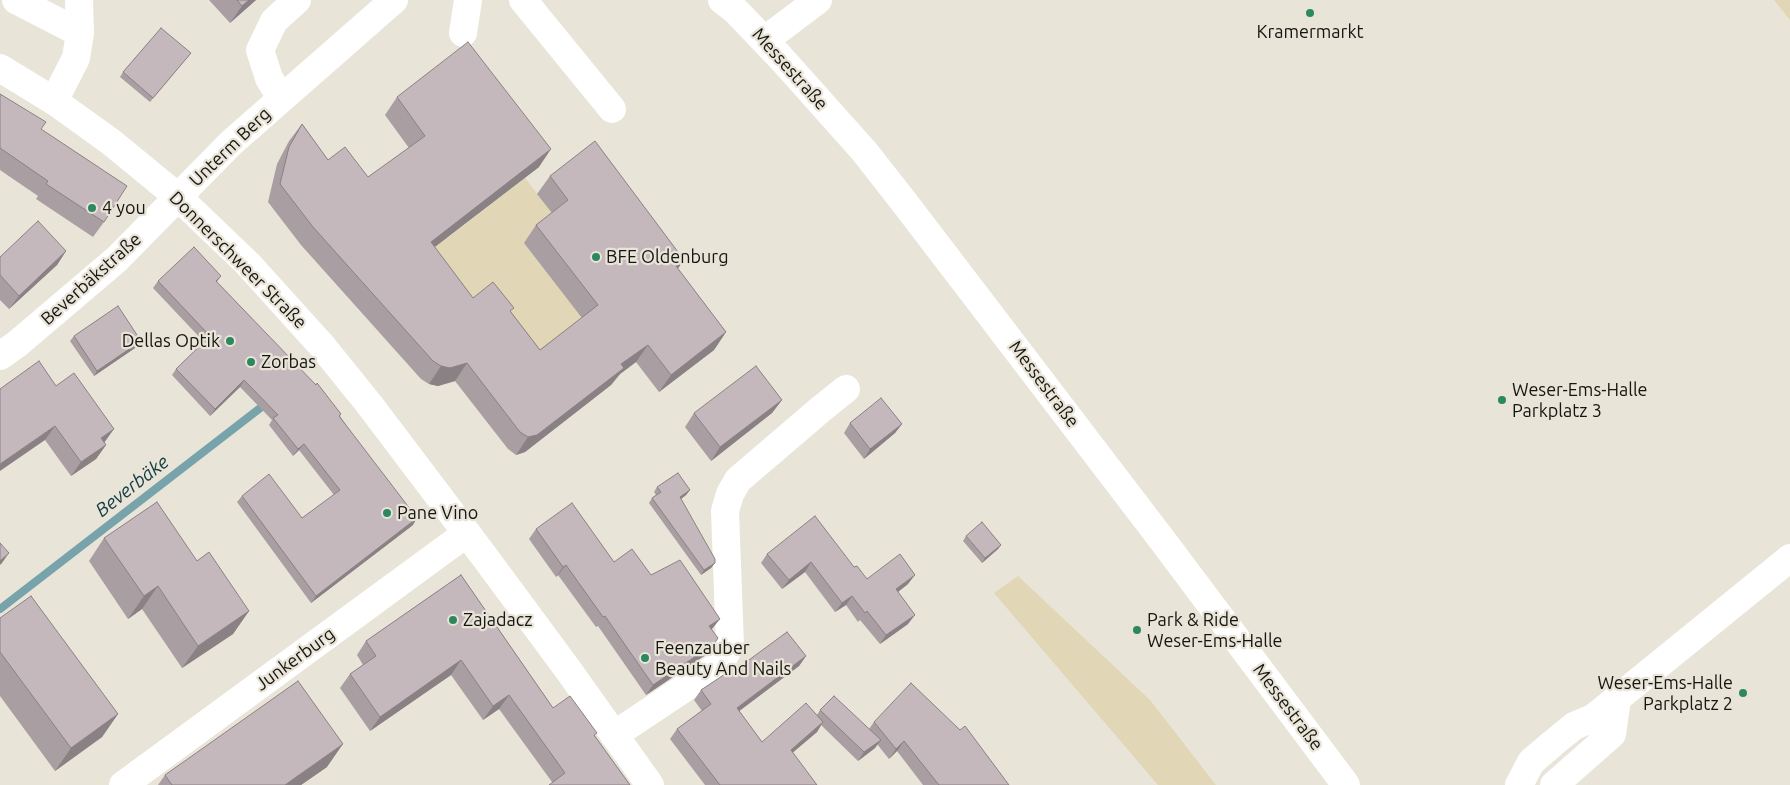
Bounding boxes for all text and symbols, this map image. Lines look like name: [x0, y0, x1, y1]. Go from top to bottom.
marker: Kramermarkt: [1304, 7, 1316, 19]
place label: Kramermarkt: [1256, 21, 1364, 43]
street label: Messestraße: [748, 24, 832, 114]
street label: Unterm Berg: [185, 103, 275, 191]
street label: Donnerschweer Straße: [165, 187, 311, 333]
place label: 4 you: [102, 197, 146, 219]
marker: 4 you: [86, 202, 98, 214]
street label: Beverbäkstraße: [36, 228, 146, 330]
place label: BFE Oldenburg: [606, 246, 729, 268]
marker: BFE Oldenburg: [590, 251, 602, 263]
place label: Dellas Optik: [122, 330, 220, 352]
marker: Dellas Optik: [224, 335, 236, 347]
street label: Messestraße: [1004, 336, 1084, 432]
place label: Zorbas: [261, 351, 316, 373]
marker: Zorbas: [245, 356, 257, 368]
place label: Weser-Ems-Halle Parkplatz 3: [1512, 379, 1648, 422]
marker: Weser-Ems-Halle Parkplatz 3: [1496, 394, 1508, 406]
water label: Beverbäke: [91, 450, 173, 522]
place label: Pane Vino: [397, 502, 478, 524]
marker: Pane Vino: [381, 507, 393, 519]
place label: Zajadacz: [463, 609, 533, 631]
place label: Park & Ride Weser-Ems-Halle: [1147, 609, 1283, 652]
marker: Zajadacz: [447, 614, 459, 626]
street label: Junkerburg: [251, 623, 339, 695]
marker: Park & Ride Weser-Ems-Halle: [1131, 624, 1143, 636]
place label: Feenzauber Beauty And Nails: [655, 637, 791, 680]
marker: Feenzauber Beauty And Nails: [639, 652, 651, 664]
street label: Messestraße: [1248, 659, 1328, 755]
place label: Weser-Ems-Halle Parkplatz 2: [1597, 672, 1733, 714]
marker: Weser-Ems-Halle Parkplatz 2: [1737, 687, 1749, 699]

